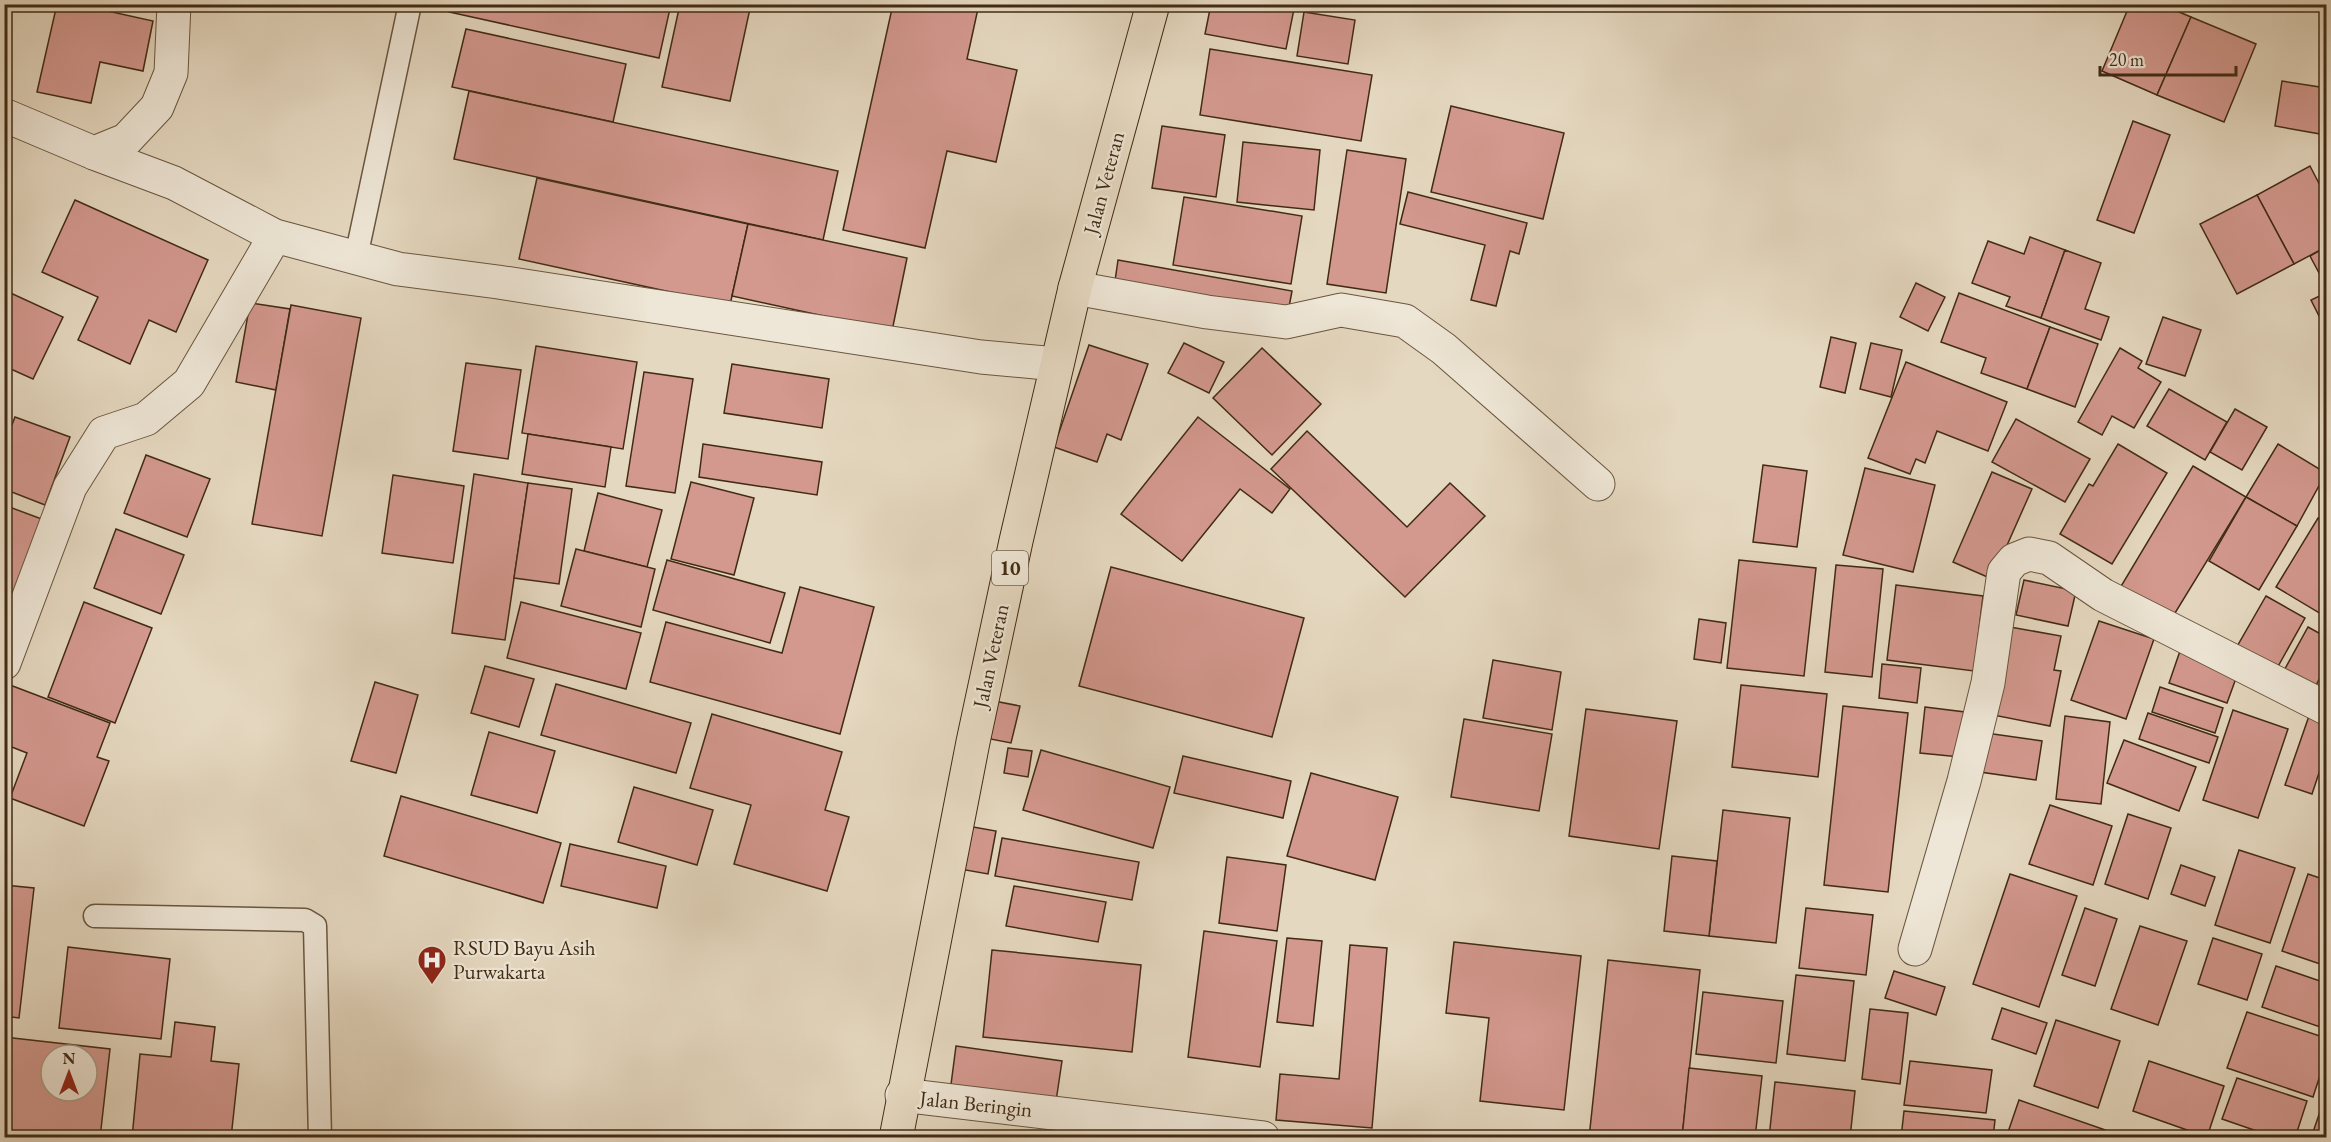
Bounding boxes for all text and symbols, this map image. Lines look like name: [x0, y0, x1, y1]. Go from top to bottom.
scale bar: [2100, 39, 2236, 77]
text: 20 m: [2109, 48, 2144, 71]
street label: Jalan Veteran: [1076, 128, 1130, 239]
road number: 10: [992, 551, 1028, 585]
street label: Jalan Veteran: [966, 601, 1015, 712]
place label: RSUD Bayu Asih Purwakarta: [453, 934, 596, 985]
hospital icon: RSUD Bayu Asih Purwakarta: [416, 944, 448, 986]
north arrow: [39, 1043, 99, 1103]
text: N: [63, 1048, 76, 1069]
street label: Jalan Beringin: [916, 1084, 1034, 1123]

